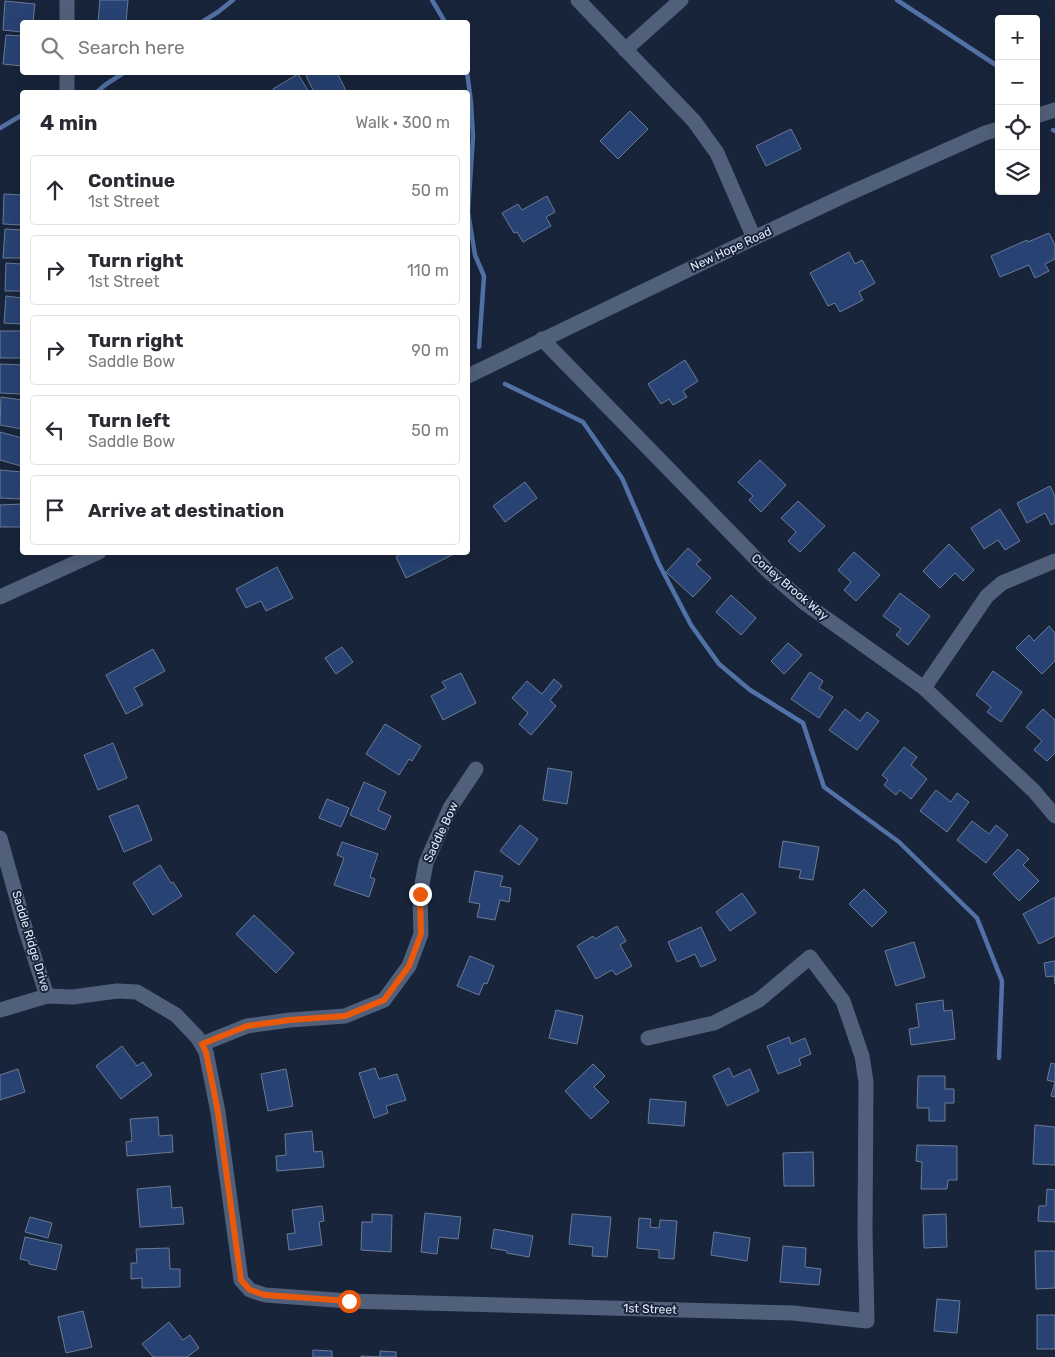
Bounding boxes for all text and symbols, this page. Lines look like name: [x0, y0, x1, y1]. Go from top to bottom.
map controls: [995, 15, 1040, 195]
button: +: [995, 15, 1040, 60]
search box: [20, 20, 470, 75]
icon: search: [38, 34, 66, 62]
text: Search here: [78, 36, 185, 59]
button: −: [995, 60, 1040, 105]
button: locate: [995, 105, 1040, 150]
text: 4 min: [40, 110, 98, 135]
text: Walk · 300 m: [356, 113, 450, 132]
button: layers: [995, 150, 1040, 195]
text: Continue: [88, 169, 175, 192]
icon: ahead: [41, 176, 69, 204]
text: 50 m: [411, 181, 449, 200]
text: 1st Street: [88, 192, 159, 211]
street label: New Hope Road: [688, 224, 774, 274]
text: Turn right: [88, 249, 183, 272]
icon: right: [41, 256, 69, 284]
text: 110 m: [407, 261, 449, 280]
text: 1st Street: [88, 272, 159, 291]
text: Turn right: [88, 329, 183, 352]
icon: right: [41, 336, 69, 364]
text: 90 m: [411, 341, 449, 360]
text: Saddle Bow: [88, 352, 175, 371]
text: Turn left: [88, 409, 170, 432]
icon: left: [41, 416, 69, 444]
text: 50 m: [411, 421, 449, 440]
text: Saddle Bow: [88, 432, 175, 451]
icon: arrive: [41, 496, 69, 524]
text: Arrive at destination: [88, 499, 284, 522]
street label: Corley Brook Way: [749, 551, 831, 623]
street label: Saddle Bow: [421, 799, 461, 865]
route end: [409, 883, 432, 906]
street label: Saddle Ridge Drive: [9, 889, 53, 993]
route start: [338, 1290, 361, 1313]
street label: 1st Street: [623, 1301, 677, 1317]

